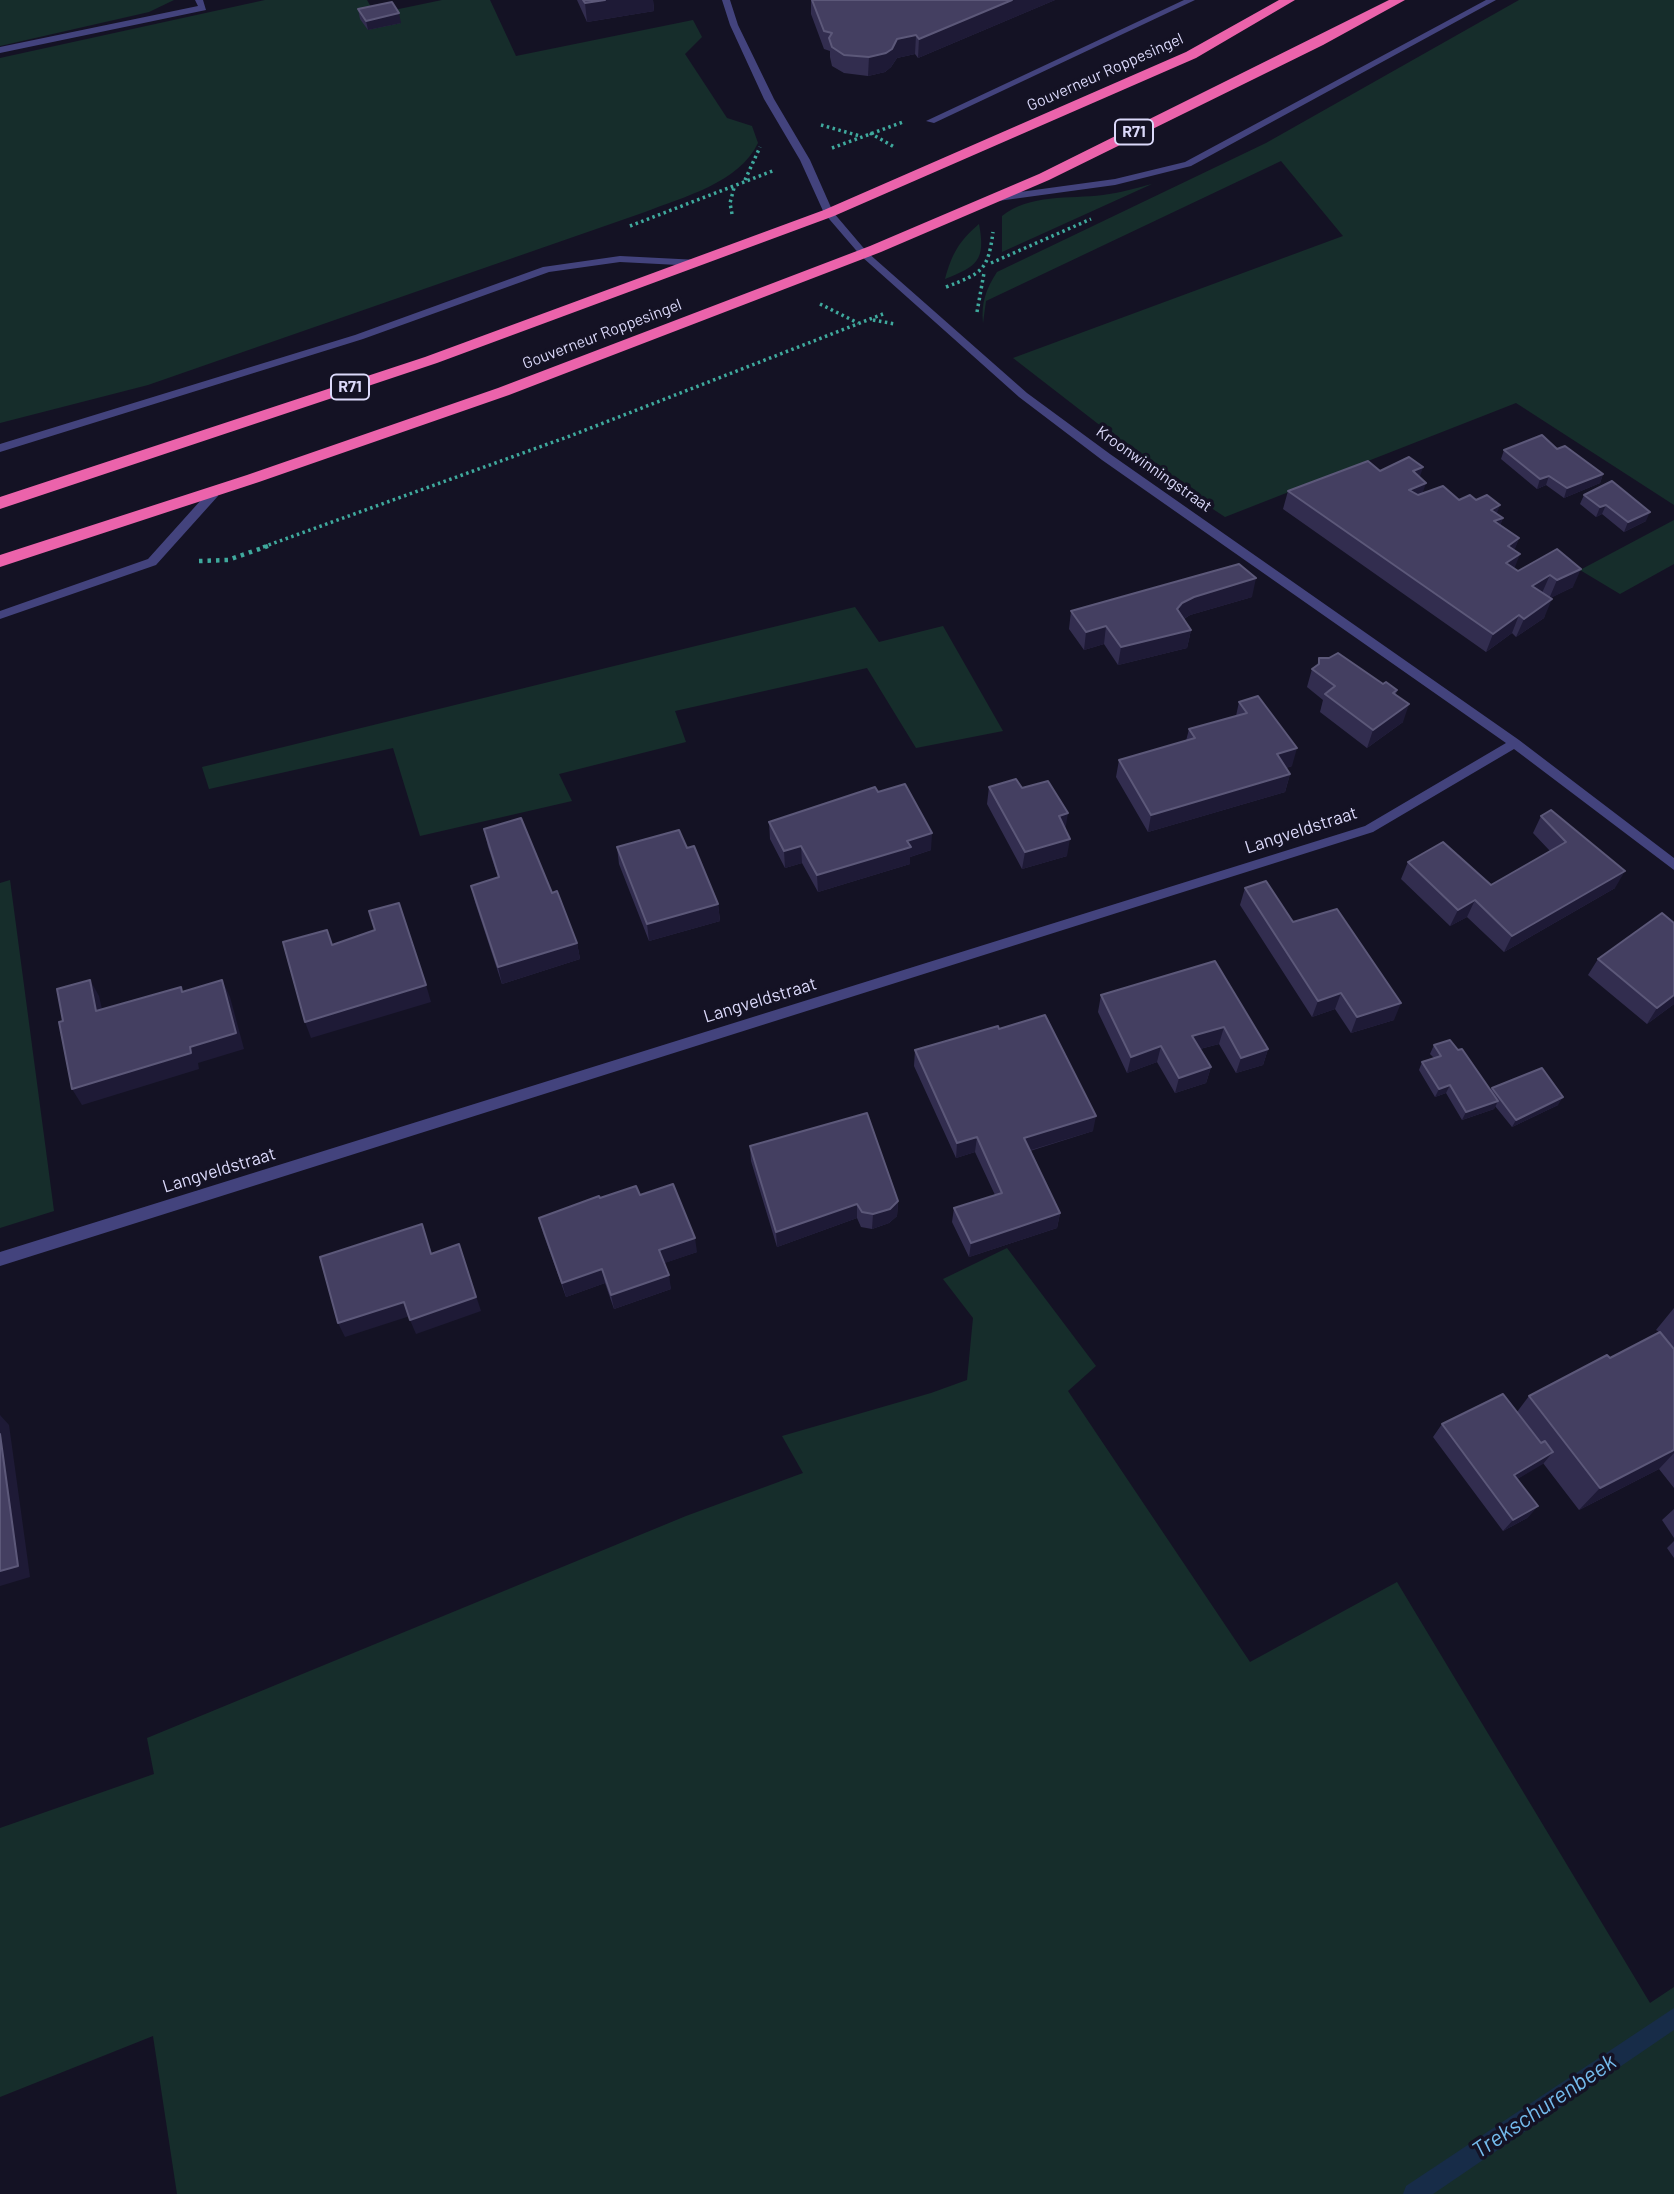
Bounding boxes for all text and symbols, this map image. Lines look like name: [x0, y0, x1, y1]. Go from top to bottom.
street label: Gouverneur Roppesingel: [1024, 29, 1186, 115]
road number: R71: [1115, 120, 1153, 144]
street label: Gouverneur Roppesingel: [520, 295, 684, 373]
road number: R71: [331, 374, 369, 400]
street label: Kroonwinningstraat: [1092, 422, 1216, 516]
street label: Langveldstraat: [1242, 802, 1360, 858]
street label: Langveldstraat: [701, 973, 819, 1027]
street label: Langveldstraat: [160, 1143, 278, 1197]
water label: Trekschurenbeek: [1467, 2048, 1621, 2164]

